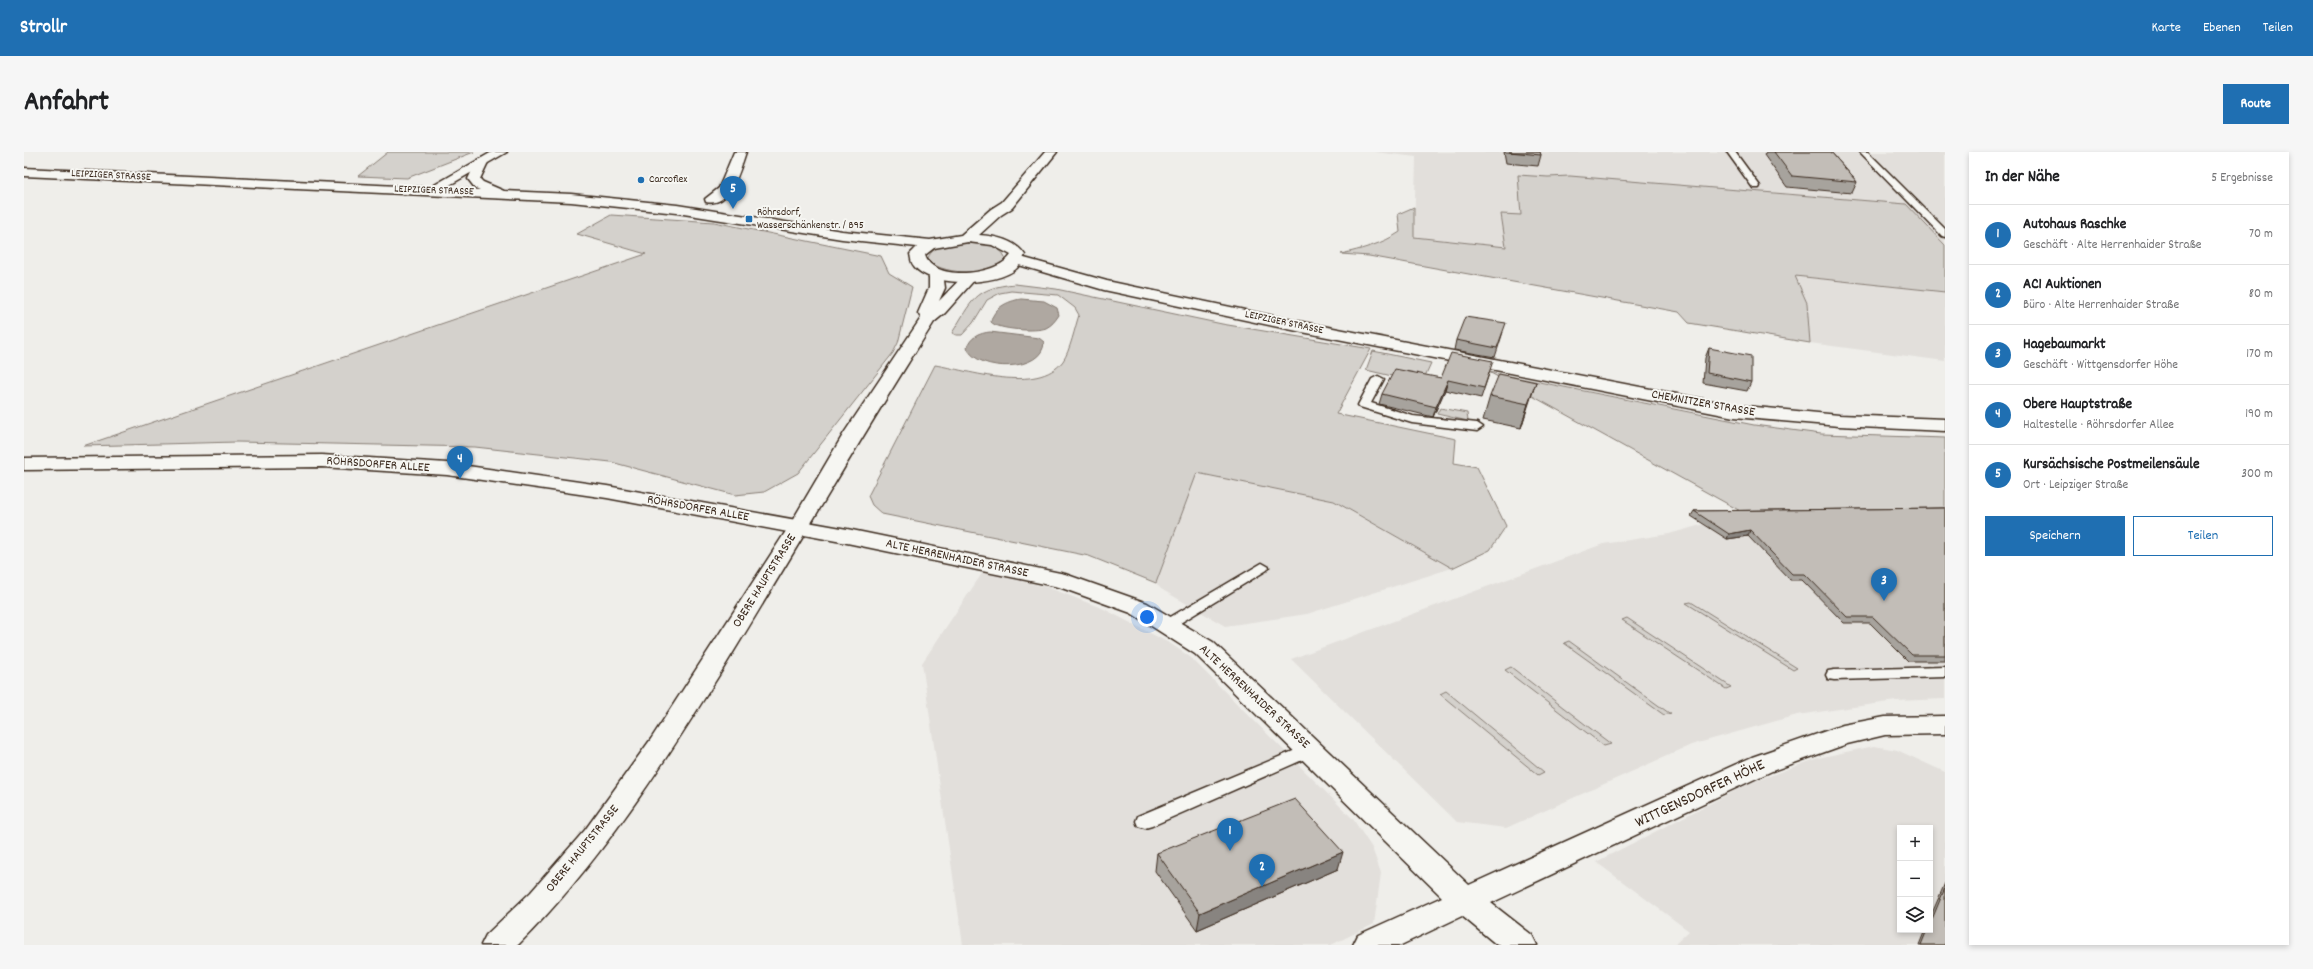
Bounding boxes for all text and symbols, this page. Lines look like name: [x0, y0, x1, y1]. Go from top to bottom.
text: Strollr: [20, 15, 67, 42]
text: Karte: [2151, 18, 2181, 38]
text: Ebenen: [2203, 18, 2241, 38]
text: Teilen: [2263, 18, 2293, 38]
text: Anfahrt: [24, 84, 109, 124]
button: Route: [2223, 84, 2289, 124]
street label: LEIPZIGER STRASSE: [71, 166, 151, 186]
text: In der Nähe: [1985, 166, 2060, 190]
text: 5 Ergebnisse: [2211, 169, 2273, 188]
place label: Carcoflex: [649, 172, 687, 188]
marker: Carcoflex: [636, 175, 646, 185]
pin: 5: [720, 176, 746, 209]
street label: LEIPZIGER STRASSE: [394, 182, 474, 200]
place label: Röhrsdorf, Wasserschänkenstr. / B95: [757, 205, 864, 234]
marker: Röhrsdorf, Wasserschänkenstr. / B95: [744, 214, 754, 224]
text: Autohaus Raschke: [2023, 214, 2126, 236]
text: 1: [1997, 225, 1999, 244]
text: 70 m: [2249, 225, 2273, 244]
text: Geschäft · Alte Herrenhaider Straße: [2023, 236, 2202, 255]
text: AC1 Auktionen: [2023, 274, 2102, 296]
text: 2: [1995, 285, 2001, 304]
text: 80 m: [2249, 285, 2273, 304]
text: Büro · Alte Herrenhaider Straße: [2023, 296, 2179, 315]
street label: LEIPZIGER STRASSE: [1243, 307, 1325, 339]
text: Hagebaumarkt: [2023, 334, 2105, 356]
text: 3: [1995, 345, 2001, 364]
text: 170 m: [2246, 345, 2273, 364]
text: Geschäft · Wittgensdorfer Höhe: [2023, 356, 2178, 375]
street label: CHEMNITZER STRASSE: [1650, 386, 1756, 422]
text: Obere Hauptstraße: [2023, 394, 2132, 416]
text: 4: [1995, 405, 2001, 424]
text: 190 m: [2245, 405, 2273, 424]
text: Haltestelle · Röhrsdorfer Allee: [2023, 416, 2174, 435]
pin: 4: [447, 446, 473, 479]
street label: RÖHRSDORFER ALLEE: [326, 452, 430, 478]
text: Kursächsische Postmeilensäule: [2023, 454, 2200, 476]
text: 5: [1995, 465, 2001, 484]
text: 300 m: [2241, 465, 2273, 484]
text: Ort · Leipziger Straße: [2023, 476, 2128, 495]
street label: RÖHRSDORFER ALLEE: [646, 491, 751, 527]
button: Speichern: [1985, 516, 2125, 556]
button: Teilen: [2133, 516, 2273, 556]
street label: OBERE HAUPTSTRASSE: [728, 530, 802, 632]
street label: ALTE HERRENHAIDER STRASSE: [884, 535, 1030, 583]
pin: 3: [1871, 568, 1897, 601]
your location: [1137, 607, 1157, 627]
street label: ALTE HERRENHAIDER STRASSE: [1194, 640, 1314, 754]
street label: WITTGENSDORFER HÖHE: [1631, 754, 1769, 834]
street label: OBERE HAUPTSTRASSE: [542, 801, 624, 897]
pin: 1: [1217, 818, 1243, 851]
map controls: [1897, 825, 1933, 933]
button: +: [1897, 825, 1933, 861]
pin: 2: [1249, 854, 1275, 887]
button: −: [1897, 861, 1933, 897]
button: layers: [1897, 897, 1933, 933]

